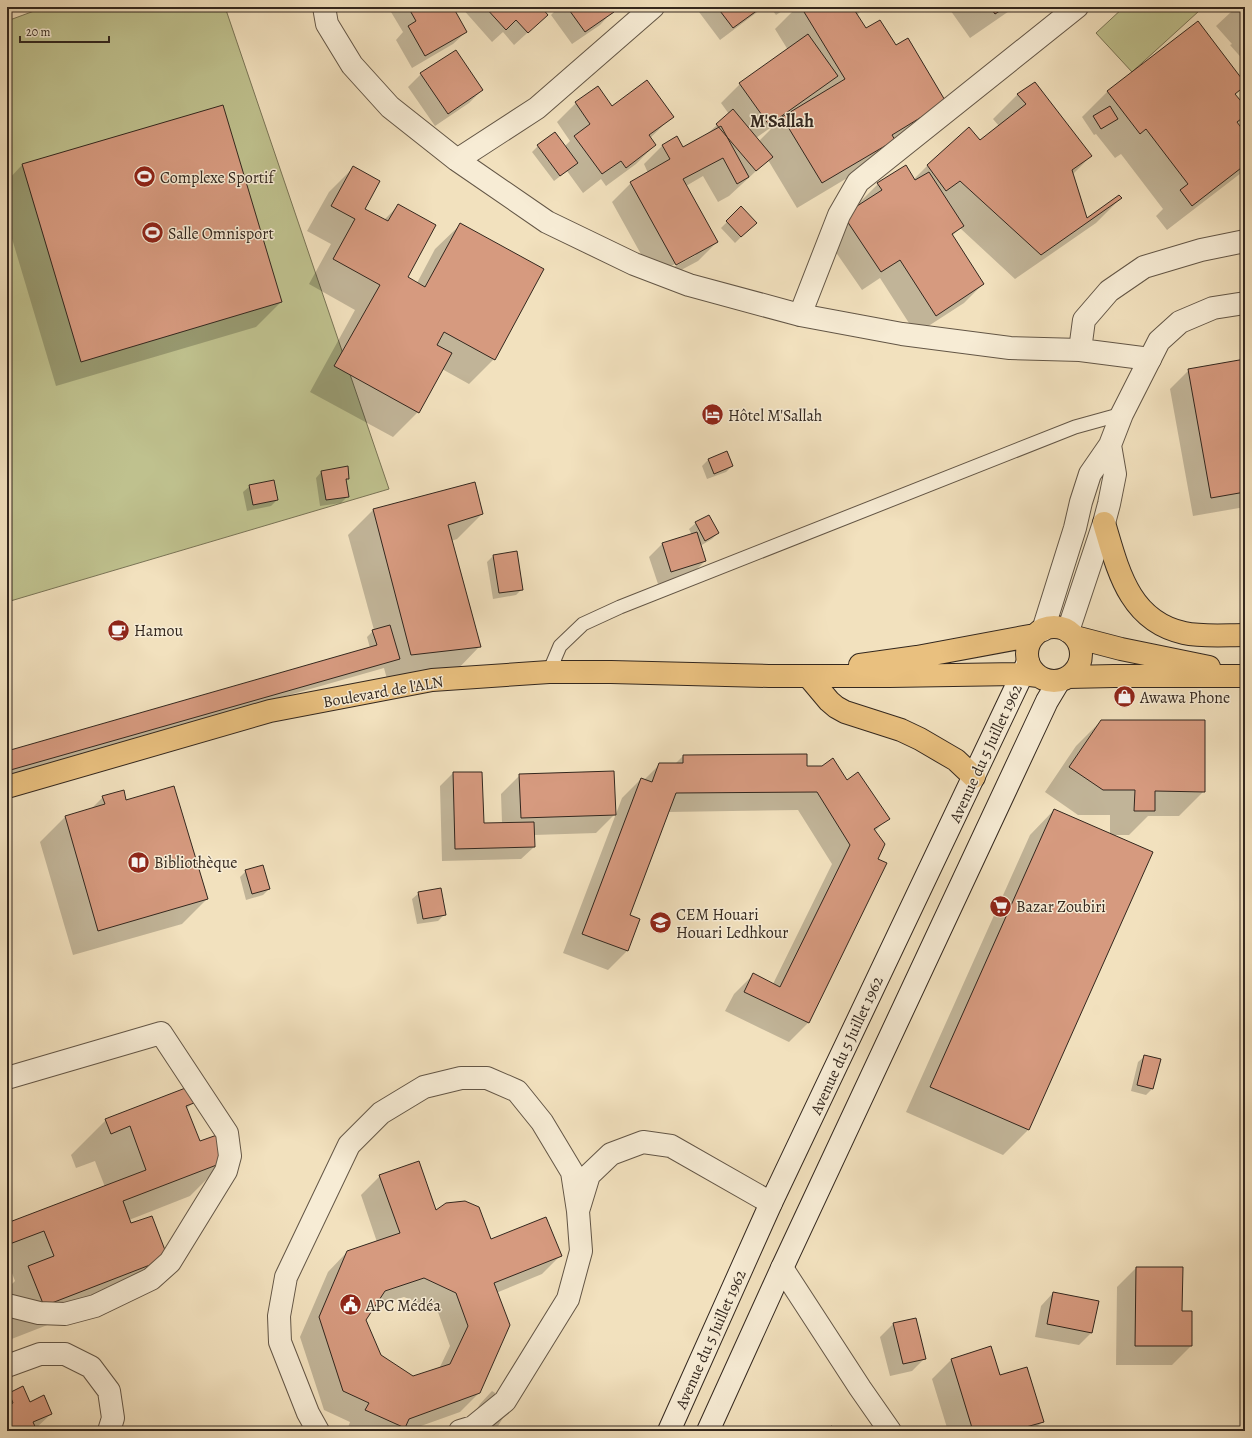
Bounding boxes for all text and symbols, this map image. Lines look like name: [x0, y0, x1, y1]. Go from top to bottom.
scale bar: [20, 18, 109, 44]
text: 20 m: [26, 24, 50, 40]
district label: M'Sallah: [750, 109, 814, 133]
sports icon: Complexe Sportif: [132, 164, 158, 190]
place label: Complexe Sportif: [160, 167, 277, 189]
sports icon: Salle Omnisport: [139, 220, 165, 246]
place label: Salle Omnisport: [168, 223, 274, 245]
hotel icon: Hôtel M'Sallah: [699, 402, 725, 428]
place label: Hôtel M'Sallah: [728, 405, 823, 427]
cafe icon: Hamou: [106, 617, 132, 643]
place label: Hamou: [134, 620, 183, 642]
street label: Boulevard de l'ALN: [321, 671, 445, 713]
street label: Avenue du 5 Juillet 1962: [944, 680, 1028, 827]
shop icon: Awawa Phone: [1111, 684, 1137, 710]
place label: Awawa Phone: [1139, 687, 1230, 709]
library icon: Bibliothèque: [125, 849, 151, 875]
place label: Bibliothèque: [154, 852, 238, 874]
supermarket icon: Bazar Zoubiri: [988, 893, 1014, 919]
place label: Bazar Zoubiri: [1016, 896, 1106, 918]
place label: CEM Houari Houari Ledhkour: [676, 904, 788, 944]
school or university icon: CEM Houari Houari Ledhkour: [647, 910, 673, 936]
street label: Avenue du 5 Juillet 1962: [805, 972, 889, 1119]
street label: Avenue du 5 Juillet 1962: [670, 1266, 752, 1413]
public building icon: APC Médéa: [337, 1292, 363, 1318]
place label: APC Médéa: [365, 1295, 442, 1317]

